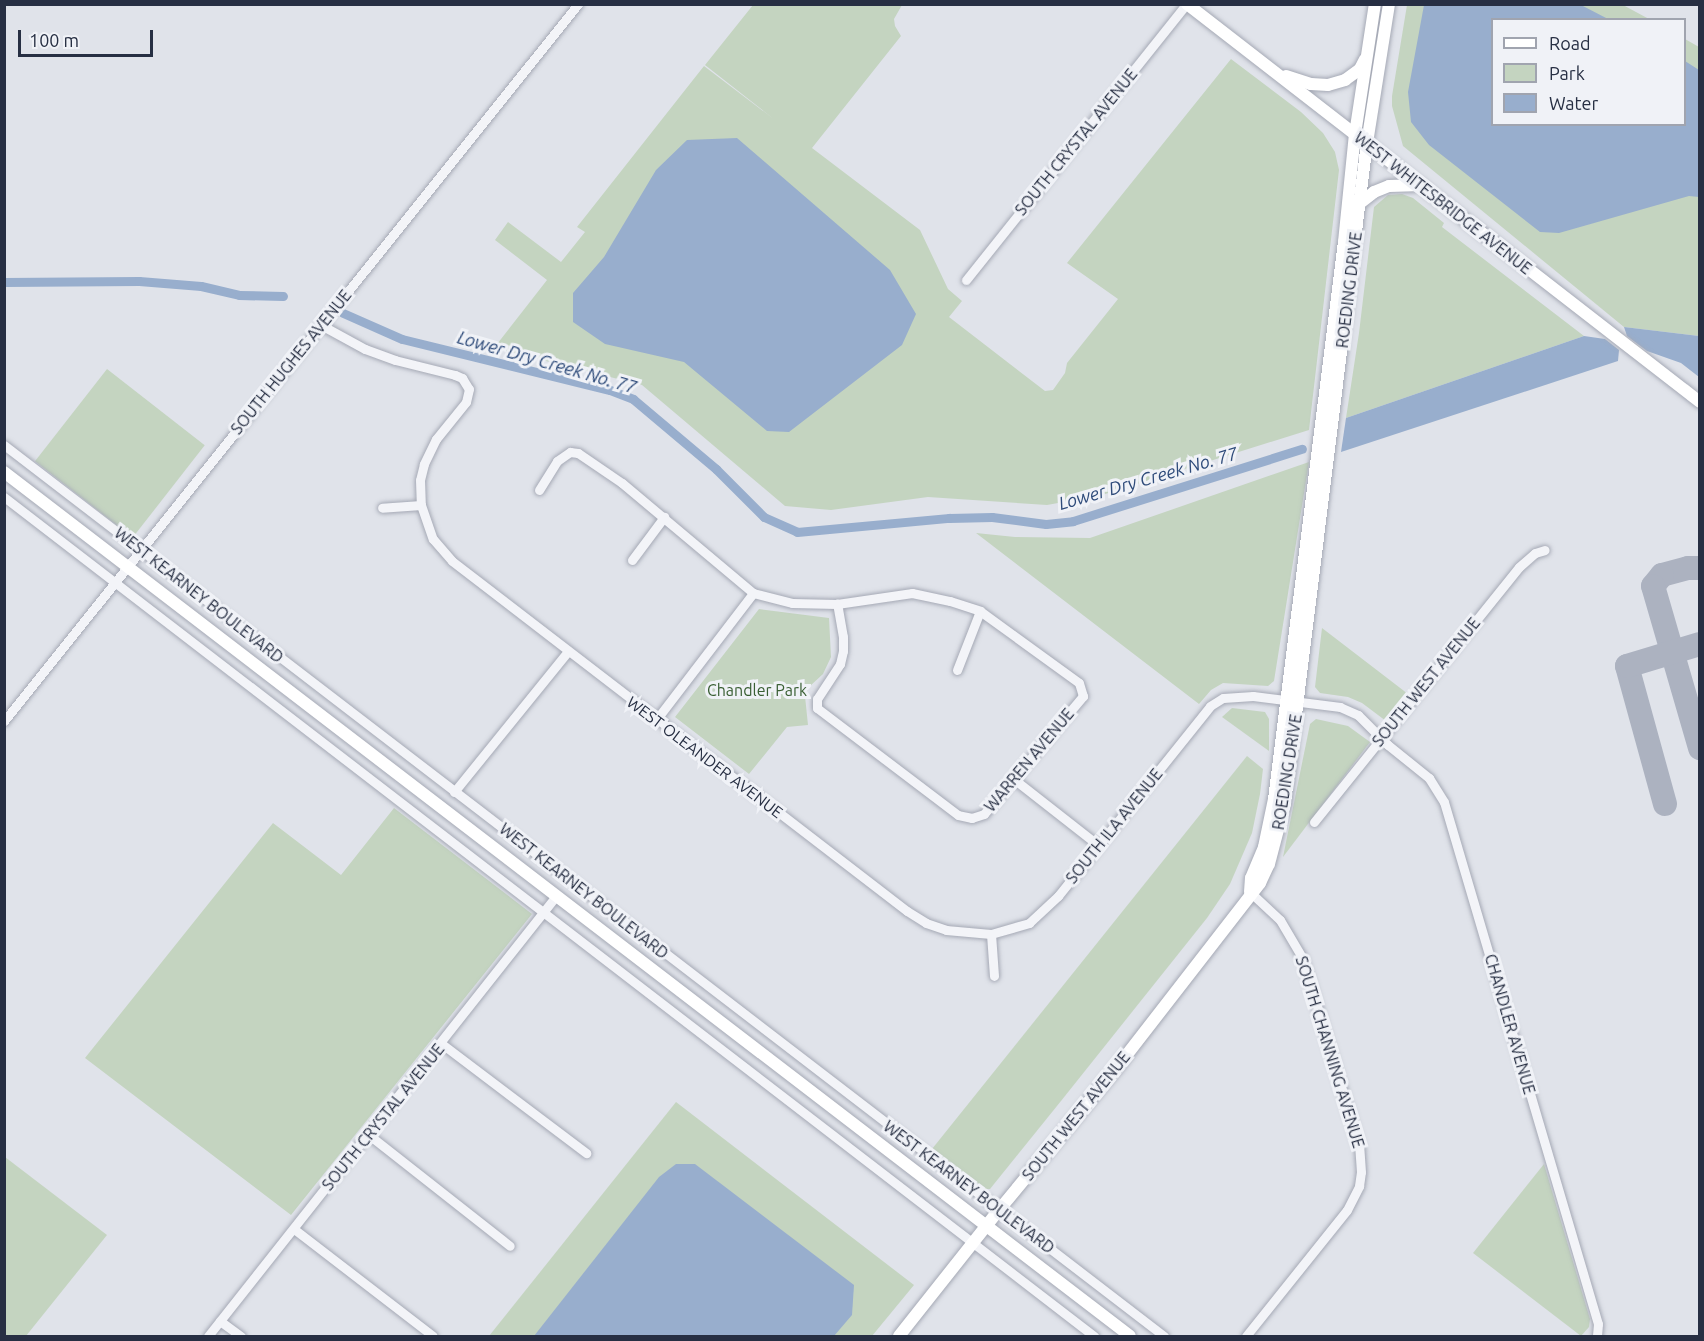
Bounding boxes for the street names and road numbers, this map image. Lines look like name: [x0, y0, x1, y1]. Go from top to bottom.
street label: SOUTH CRYSTAL AVENUE: [1011, 65, 1141, 219]
street label: WEST WHITESBRIDGE AVENUE: [1350, 128, 1536, 278]
street label: ROEDING DRIVE: [1332, 231, 1366, 349]
street label: SOUTH HUGHES AVENUE: [227, 286, 355, 438]
street label: WEST KEARNEY BOULEVARD: [111, 523, 287, 667]
street label: SOUTH WEST AVENUE: [1368, 614, 1484, 750]
street label: WEST OLEANDER AVENUE: [623, 692, 787, 822]
street label: WARREN AVENUE: [980, 704, 1078, 816]
street label: ROEDING DRIVE: [1268, 713, 1306, 831]
street label: SOUTH ILA AVENUE: [1062, 765, 1166, 887]
street label: WEST KEARNEY BOULEVARD: [496, 819, 672, 963]
street label: CHANDLER AVENUE: [1481, 952, 1539, 1096]
street label: SOUTH CHANNING AVENUE: [1292, 954, 1368, 1150]
street label: SOUTH CRYSTAL AVENUE: [318, 1040, 448, 1194]
street label: SOUTH WEST AVENUE: [1018, 1048, 1134, 1184]
street label: WEST KEARNEY BOULEVARD: [880, 1116, 1058, 1258]

